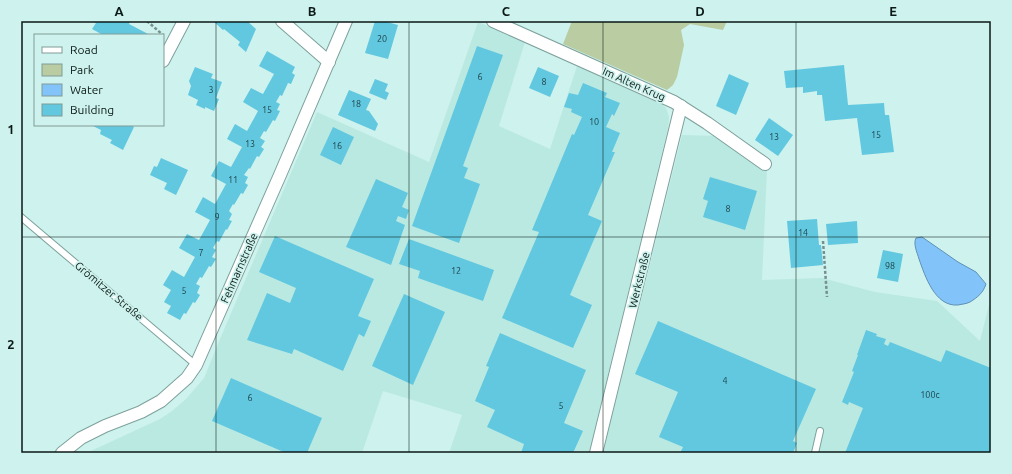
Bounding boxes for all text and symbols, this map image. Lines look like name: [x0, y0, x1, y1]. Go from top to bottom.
text: A: [114, 4, 124, 18]
text: B: [308, 4, 317, 18]
text: C: [502, 4, 511, 18]
text: D: [695, 4, 705, 18]
text: E: [889, 4, 897, 18]
legend: [34, 34, 164, 126]
house number: 20: [377, 34, 387, 44]
text: Road: [70, 43, 98, 56]
text: Park: [70, 63, 94, 76]
street label: Im Alten Krug: [601, 65, 667, 103]
house number: 6: [477, 72, 483, 82]
house number: 8: [541, 77, 547, 87]
text: Water: [70, 83, 103, 96]
house number: 3: [208, 85, 214, 95]
house number: 18: [351, 99, 361, 109]
text: Building: [70, 103, 114, 116]
house number: 15: [262, 105, 272, 115]
house number: 10: [589, 117, 599, 127]
text: 1: [7, 122, 15, 136]
house number: 15: [871, 130, 881, 140]
house number: 13: [769, 132, 779, 142]
house number: 13: [245, 139, 255, 149]
house number: 16: [332, 141, 342, 151]
house number: 11: [228, 175, 238, 185]
house number: 8: [725, 204, 731, 214]
house number: 9: [214, 212, 220, 222]
house number: 14: [798, 228, 808, 238]
street label: Fehmarnstraße: [218, 231, 260, 305]
house number: 7: [198, 248, 204, 258]
street label: Werkstraße: [626, 251, 652, 309]
street label: Grömitzer Straße: [73, 259, 145, 323]
house number: 98: [885, 261, 895, 271]
house number: 12: [451, 266, 461, 276]
house number: 5: [181, 286, 187, 296]
text: 2: [7, 337, 15, 351]
house number: 4: [722, 376, 728, 386]
house number: 100c: [920, 390, 940, 400]
house number: 6: [247, 393, 253, 403]
house number: 5: [558, 401, 564, 411]

